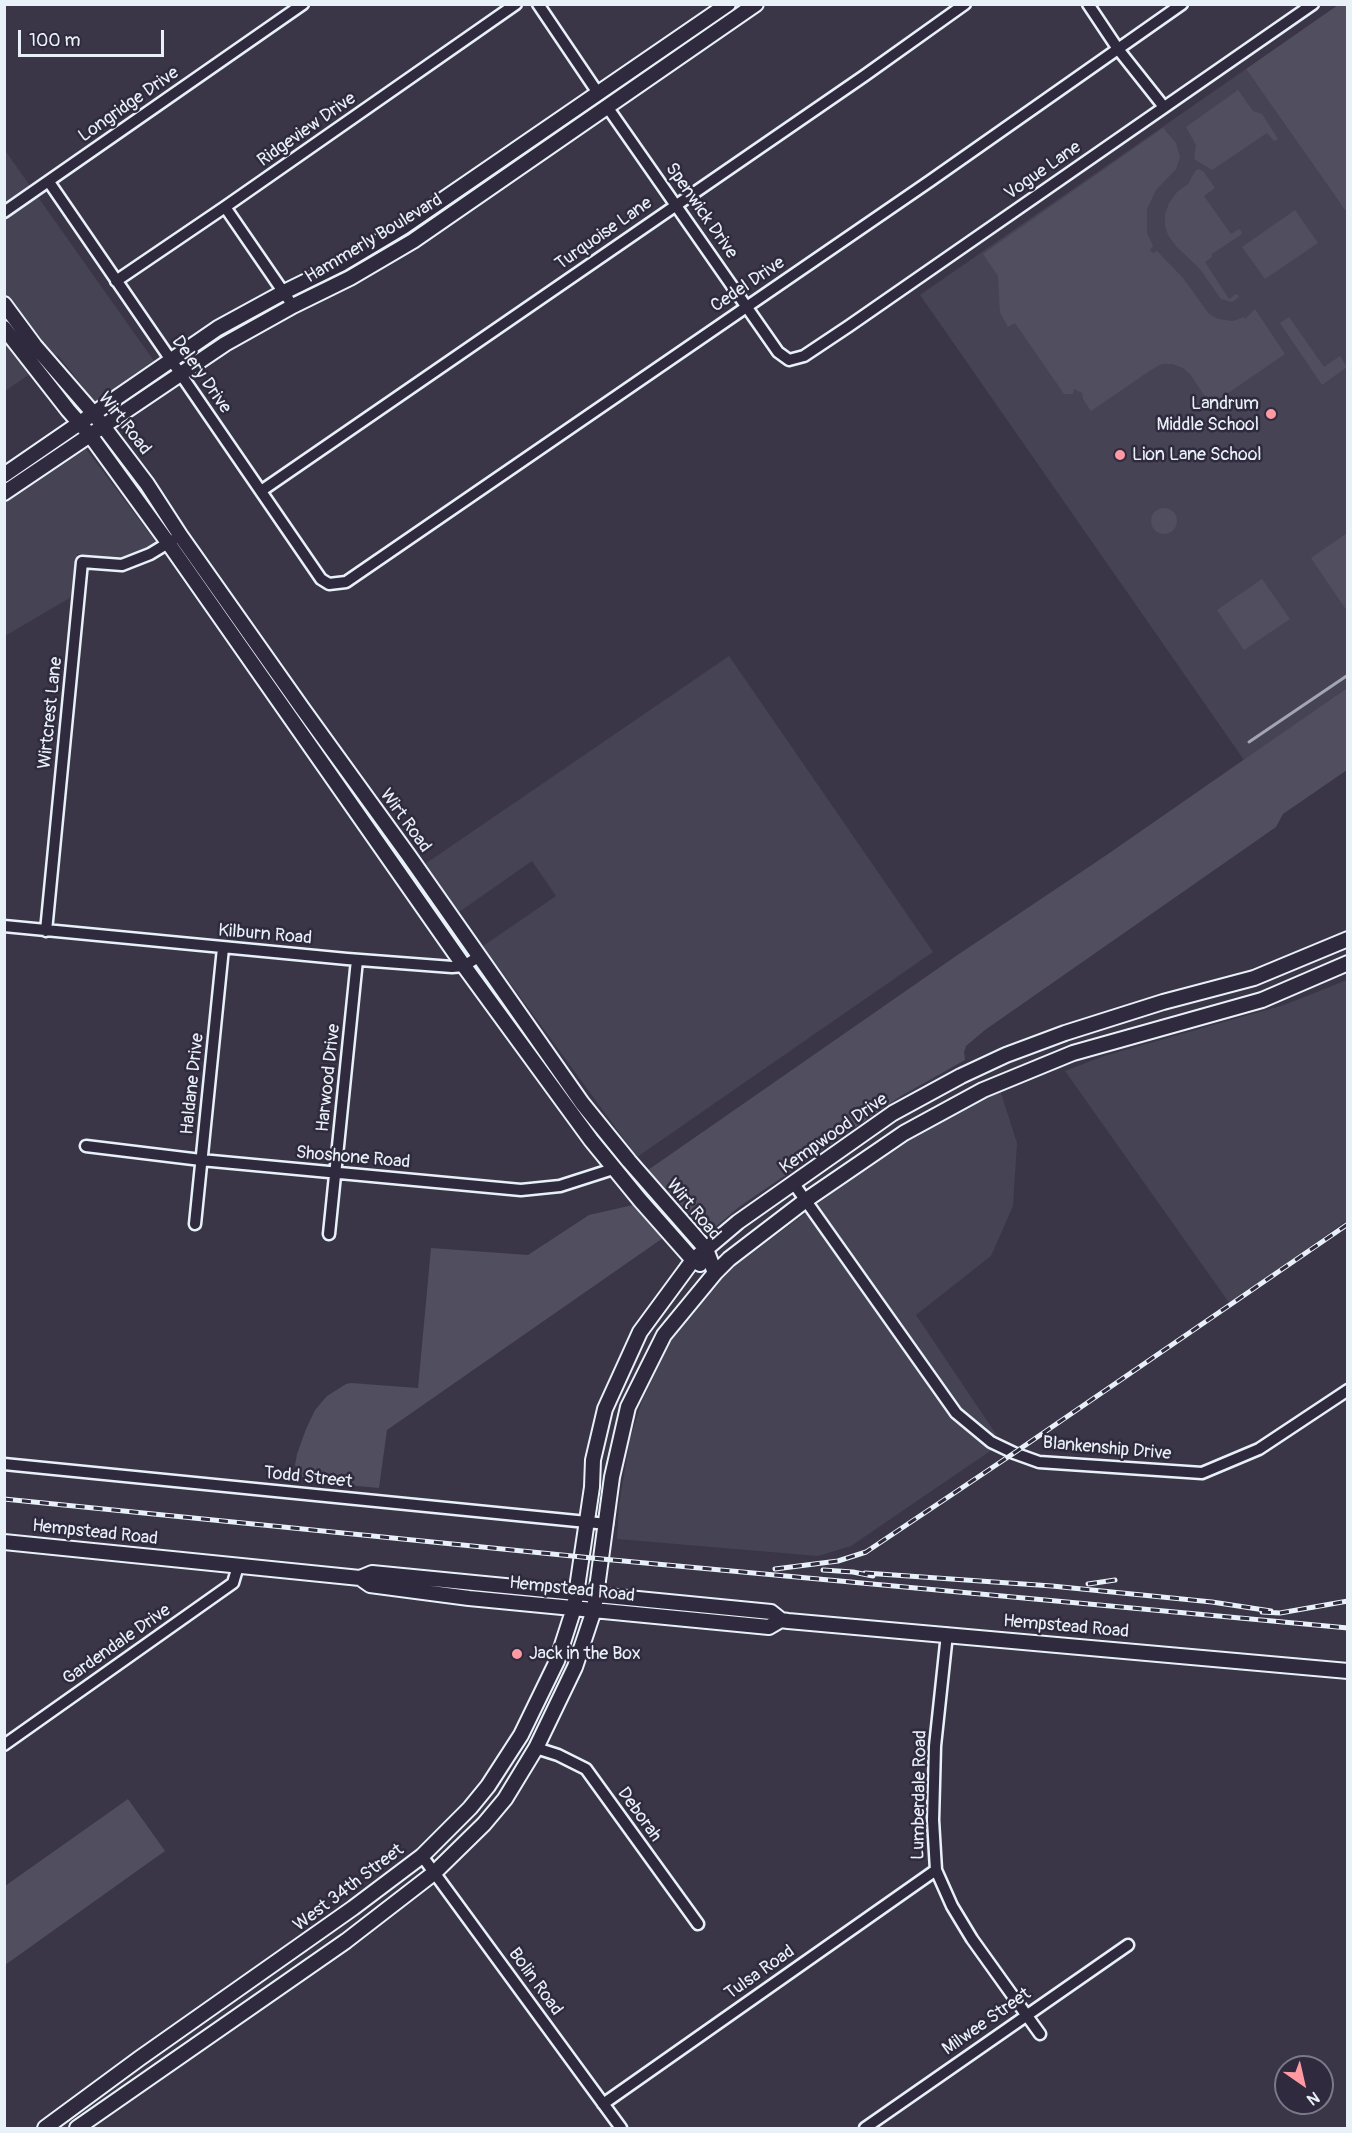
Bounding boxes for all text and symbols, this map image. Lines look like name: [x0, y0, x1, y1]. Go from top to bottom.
scale bar: [21, 18, 166, 56]
text: 100 m: [29, 29, 81, 52]
street label: Longridge Drive: [75, 62, 183, 148]
street label: Ridgeview Drive: [254, 88, 360, 172]
street label: Vogue Lane: [1001, 137, 1085, 205]
street label: Spenwick Drive: [660, 159, 742, 263]
street label: Hammerly Boulevard: [301, 189, 447, 289]
street label: Turquoise Lane: [551, 193, 657, 275]
street label: Cedel Drive: [707, 252, 789, 318]
street label: Delery Drive: [166, 332, 236, 418]
street label: Wirt Road: [93, 388, 155, 460]
place label: Landrum Middle School: [1156, 393, 1259, 436]
marker: Landrum Middle School: [1264, 407, 1278, 421]
place label: Lion Lane School: [1132, 444, 1262, 466]
marker: Lion Lane School: [1113, 448, 1127, 462]
street label: Wirtcrest Lane: [34, 656, 68, 770]
street label: Wirt Road: [375, 785, 435, 857]
street label: Kilburn Road: [217, 920, 313, 950]
street label: Harwood Drive: [313, 1023, 345, 1133]
street label: Haldane Drive: [177, 1032, 209, 1136]
street label: Kempwood Drive: [776, 1089, 892, 1179]
street label: Shoshone Road: [295, 1142, 411, 1174]
street label: Wirt Road: [661, 1175, 725, 1245]
street label: Blankenship Drive: [1042, 1433, 1172, 1465]
street label: Todd Street: [263, 1463, 353, 1493]
street label: Hempstead Road: [31, 1516, 159, 1550]
street label: Hempstead Road: [508, 1573, 636, 1607]
street label: Gardendale Drive: [59, 1600, 175, 1690]
street label: Hempstead Road: [1002, 1611, 1130, 1643]
place label: Jack in the Box: [529, 1643, 641, 1665]
marker: Jack in the Box: [510, 1647, 524, 1661]
street label: Lumberdale Road: [908, 1730, 932, 1860]
street label: Deborah: [612, 1784, 666, 1846]
street label: West 34th Street: [290, 1840, 408, 1936]
street label: Tulsa Road: [721, 1941, 799, 2005]
street label: Bolin Road: [503, 1944, 567, 2020]
street label: Milwee Street: [939, 1984, 1035, 2060]
north arrow: [1274, 2055, 1334, 2115]
text: N: [1303, 2087, 1323, 2110]

